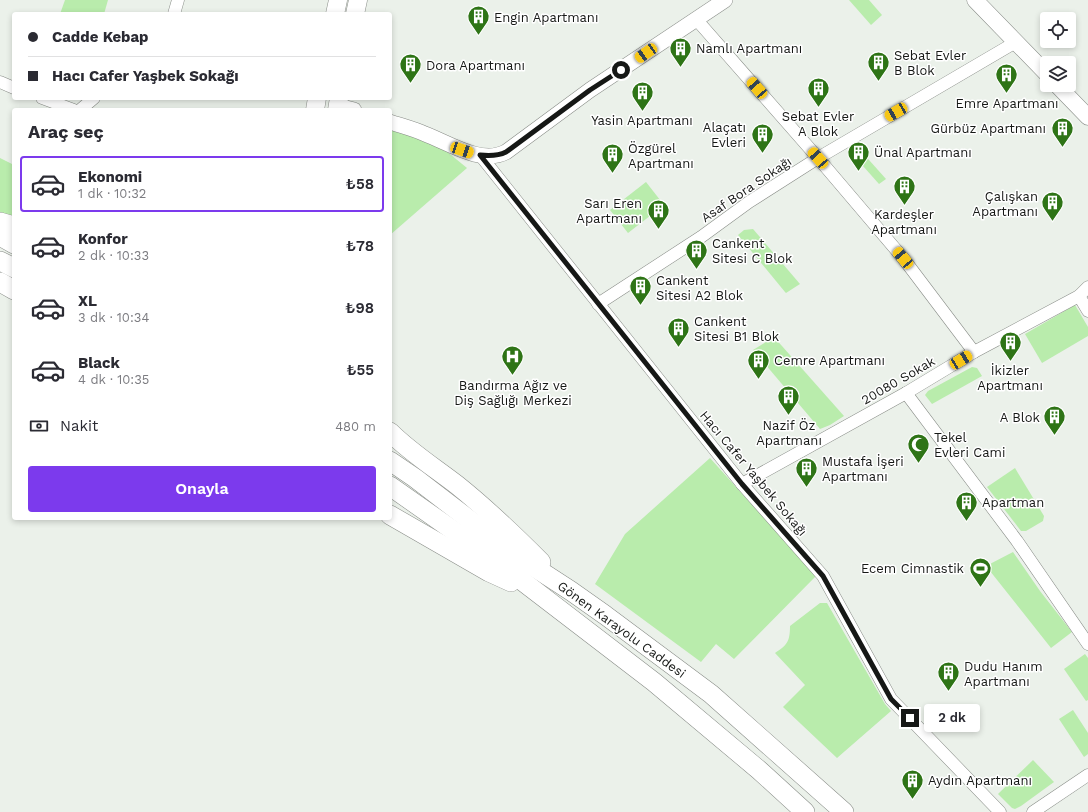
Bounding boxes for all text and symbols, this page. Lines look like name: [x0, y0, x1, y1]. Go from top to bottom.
building icon: Engin Apartmanı: [466, 4, 492, 37]
place label: Engin Apartmanı: [494, 10, 598, 25]
map controls: [1040, 12, 1076, 92]
button: locate: [1040, 12, 1076, 48]
text: Cadde Kebap: [52, 28, 149, 46]
building icon: Namlı Apartmanı: [667, 35, 693, 68]
car: [633, 41, 659, 65]
place label: Namlı Apartmanı: [696, 41, 802, 56]
place label: Sebat Evler B Blok: [894, 48, 966, 78]
building icon: Sebat Evler B Blok: [866, 49, 892, 82]
building icon: Dora Apartmanı: [397, 52, 423, 85]
button: layers: [1040, 56, 1076, 92]
place label: Dora Apartmanı: [426, 58, 525, 73]
route start: [612, 61, 630, 79]
building icon: Emre Apartmanı: [994, 62, 1020, 95]
text: Hacı Cafer Yaşbek Sokağı: [52, 67, 239, 85]
car: [745, 75, 769, 101]
building icon: Sebat Evler A Blok: [805, 75, 831, 108]
building icon: Yasin Apartmanı: [629, 79, 655, 112]
place label: Emre Apartmanı: [956, 96, 1058, 111]
car: [883, 101, 909, 123]
place label: Sebat Evler A Blok: [782, 109, 854, 139]
place label: Yasin Apartmanı: [591, 113, 693, 128]
building icon: Gürbüz Apartmanı: [1049, 115, 1075, 148]
place label: Alaçatı Evleri: [703, 120, 746, 150]
text: Araç seç: [28, 121, 104, 142]
building icon: Alaçatı Evleri: [749, 121, 775, 154]
place label: Gürbüz Apartmanı: [931, 121, 1046, 136]
building icon: Ünal Apartmanı: [845, 139, 871, 172]
car: [449, 140, 475, 160]
place label: Özgürel Apartmanı: [628, 141, 694, 171]
building icon: Özgürel Apartmanı: [600, 142, 626, 175]
car: [806, 145, 830, 171]
place label: Ünal Apartmanı: [874, 145, 972, 160]
street label: Asaf Bora Sokağı: [698, 154, 794, 225]
icon: car: [30, 166, 66, 202]
text: Ekonomi: [78, 168, 142, 186]
building icon: Kardeşler Apartmanı: [891, 173, 917, 206]
text: ₺58: [346, 175, 374, 193]
text: 1 dk · 10:32: [78, 186, 146, 201]
place label: Çalışkan Apartmanı: [972, 189, 1038, 219]
building icon: Çalışkan Apartmanı: [1040, 190, 1066, 223]
place label: Sarı Eren Apartmanı: [576, 196, 642, 226]
building icon: Sarı Eren Apartmanı: [645, 197, 671, 230]
place label: Kardeşler Apartmanı: [871, 207, 937, 237]
icon: car: [30, 228, 66, 264]
text: Konfor: [78, 230, 128, 248]
place label: Cankent Sitesi C Blok: [712, 236, 793, 266]
text: ₺78: [346, 237, 374, 255]
building icon: Cankent Sitesi C Blok: [683, 237, 709, 270]
car: [891, 245, 915, 271]
text: 2 dk · 10:33: [78, 248, 149, 263]
place label: Cankent Sitesi A2 Blok: [656, 273, 744, 303]
building icon: Cankent Sitesi A2 Blok: [628, 274, 654, 307]
icon: car: [30, 290, 66, 326]
text: XL: [78, 292, 97, 310]
text: ₺98: [345, 299, 374, 317]
text: 3 dk · 10:34: [78, 310, 149, 325]
place label: Cankent Sitesi B1 Blok: [694, 314, 780, 344]
building icon: Cankent Sitesi B1 Blok: [665, 315, 691, 348]
building icon: İkizler Apartmanı: [997, 329, 1023, 362]
hospital icon: Bandırma Ağız ve Diş Sağlığı Merkezi: [500, 344, 526, 377]
building icon: Cemre Apartmanı: [746, 347, 772, 380]
car: [948, 349, 974, 371]
icon: car: [30, 352, 66, 388]
place label: Cemre Apartmanı: [774, 353, 885, 368]
street label: 20080 Sokak: [859, 353, 938, 408]
text: Black: [78, 354, 120, 372]
text: ₺55: [346, 361, 374, 379]
place label: İkizler Apartmanı: [977, 363, 1043, 393]
text: 4 dk · 10:35: [78, 372, 149, 387]
place label: Bandırma Ağız ve Diş Sağlığı Merkezi: [454, 378, 572, 408]
building icon: Nazif Öz Apartmanı: [776, 384, 802, 417]
building icon: A Blok: [1042, 404, 1068, 437]
street label: Hacı Cafer Yaşbek Sokağı: [697, 408, 810, 539]
place label: A Blok: [1000, 410, 1041, 425]
icon: cash: [28, 415, 50, 437]
text: Nakit: [60, 417, 98, 435]
place label: Nazif Öz Apartmanı: [756, 418, 822, 448]
text: 480 m: [335, 419, 376, 434]
place label: Tekel Evleri Cami: [934, 430, 1005, 460]
mosque icon: Tekel Evleri Cami: [905, 431, 931, 464]
place label: Mustafa İşeri Apartmanı: [822, 454, 904, 484]
building icon: Mustafa İşeri Apartmanı: [793, 455, 819, 488]
button: Onayla: [28, 466, 376, 512]
building icon: Apartman: [954, 489, 980, 522]
place label: Apartman: [982, 495, 1044, 510]
sports icon: Ecem Cimnastik: [967, 555, 993, 588]
place label: Ecem Cimnastik: [861, 561, 965, 576]
street label: Gönen Karayolu Caddesi: [555, 578, 689, 681]
place label: Dudu Hanım Apartmanı: [964, 659, 1043, 689]
building icon: Dudu Hanım Apartmanı: [935, 660, 961, 693]
callout: 2 dk: [924, 704, 980, 732]
route end: [901, 709, 919, 727]
text: 2 dk: [938, 710, 966, 725]
building icon: Aydın Apartmanı: [900, 767, 926, 800]
place label: Aydın Apartmanı: [928, 773, 1032, 788]

